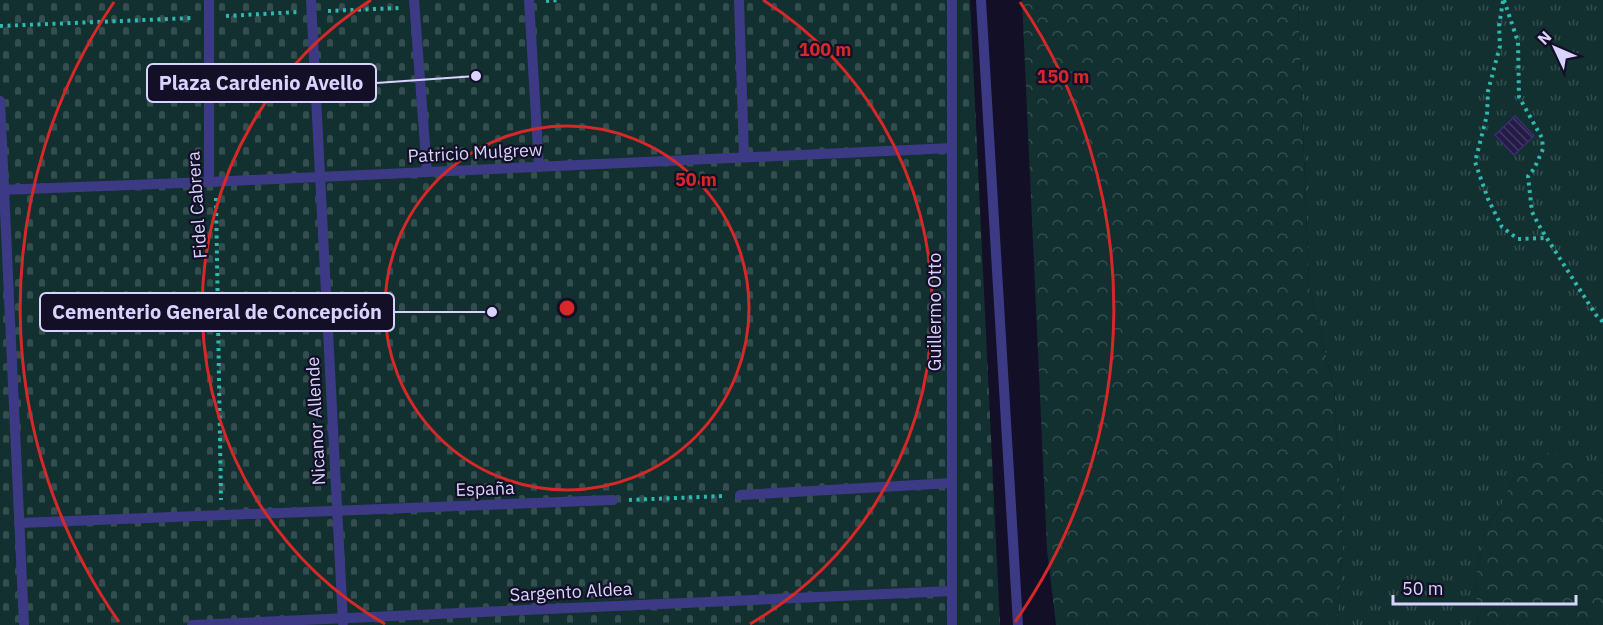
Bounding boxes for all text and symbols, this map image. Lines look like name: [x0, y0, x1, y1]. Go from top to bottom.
north arrow: [1525, 18, 1585, 78]
text: N: [1533, 26, 1555, 49]
text: 100 m: [799, 38, 851, 61]
callout: Plaza Cardenio Avello: [147, 64, 376, 102]
text: 150 m: [1037, 65, 1089, 88]
text: Plaza Cardenio Avello: [159, 69, 363, 96]
street label: Patricio Mulgrew: [407, 137, 543, 168]
street label: Fidel Cabrera: [181, 150, 212, 260]
text: 50 m: [675, 168, 717, 191]
street label: Guillermo Otto: [923, 253, 946, 371]
callout: Cementerio General de Concepción: [40, 293, 394, 331]
text: Cementerio General de Concepción: [52, 298, 382, 325]
centre of rings: [557, 298, 577, 318]
street label: Nicanor Allende: [301, 356, 330, 486]
street label: España: [455, 476, 515, 501]
scale bar: [1393, 568, 1576, 606]
street label: Sargento Aldea: [509, 577, 633, 606]
text: 50 m: [1402, 577, 1444, 600]

